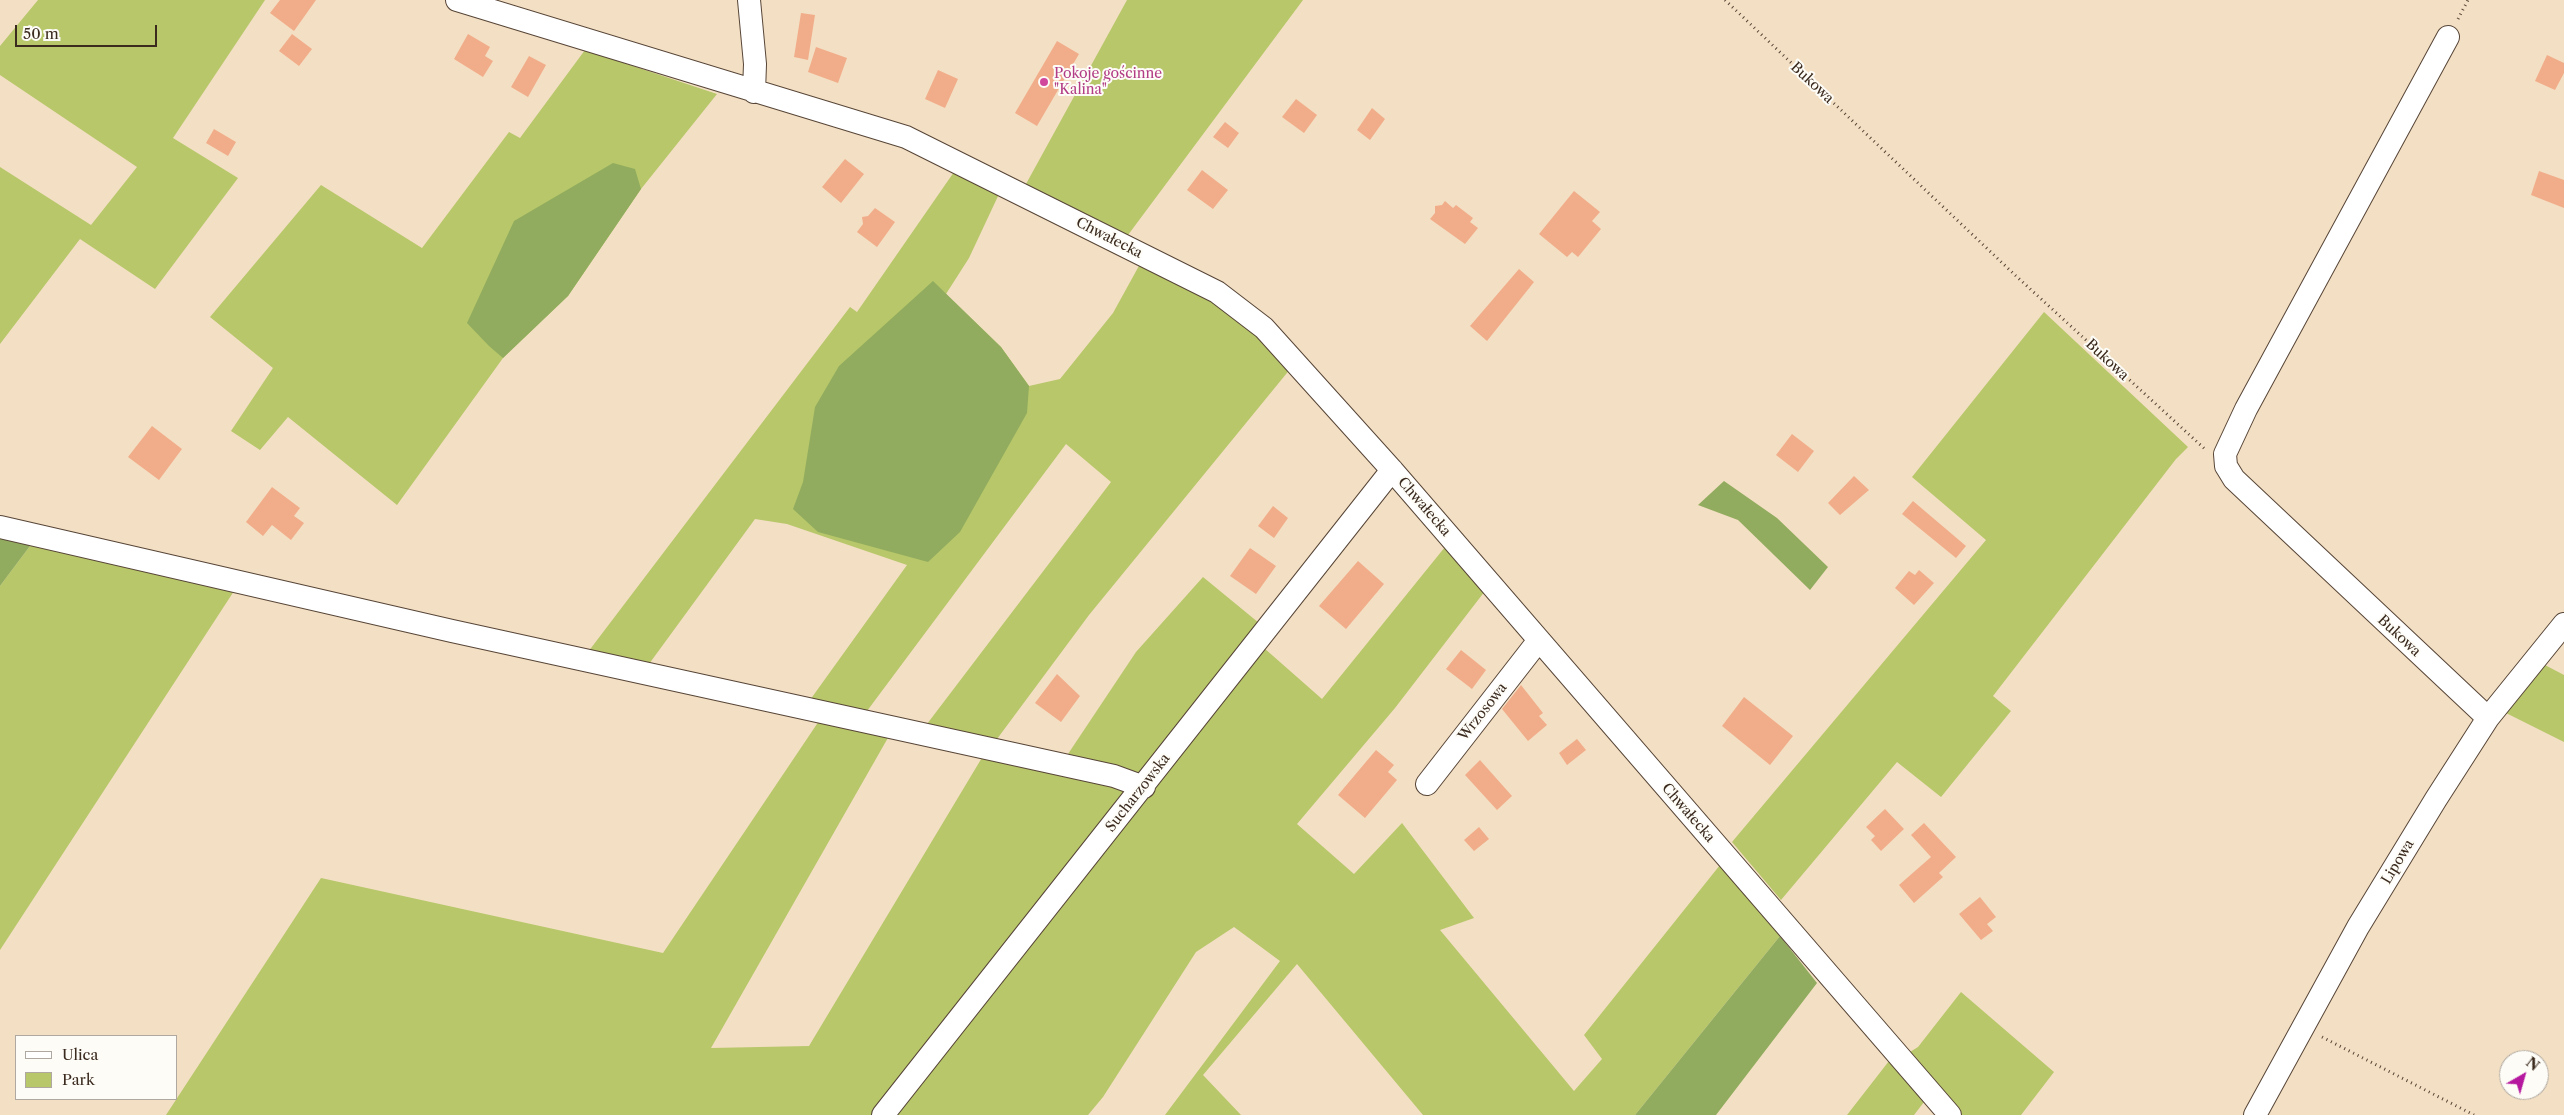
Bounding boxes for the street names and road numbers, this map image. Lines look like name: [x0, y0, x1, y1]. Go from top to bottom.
street label: Bukowa: [1787, 59, 1837, 107]
street label: Chwałecka: [1073, 214, 1145, 262]
street label: Bukowa: [2082, 336, 2132, 384]
street label: Chwałecka: [1394, 474, 1454, 540]
street label: Bukowa: [2374, 612, 2424, 660]
street label: Wrzosowa: [1455, 680, 1511, 744]
street label: Sucharzowska: [1102, 751, 1174, 835]
street label: Chwałecka: [1658, 780, 1718, 846]
street label: Lipowa: [2378, 837, 2418, 887]

